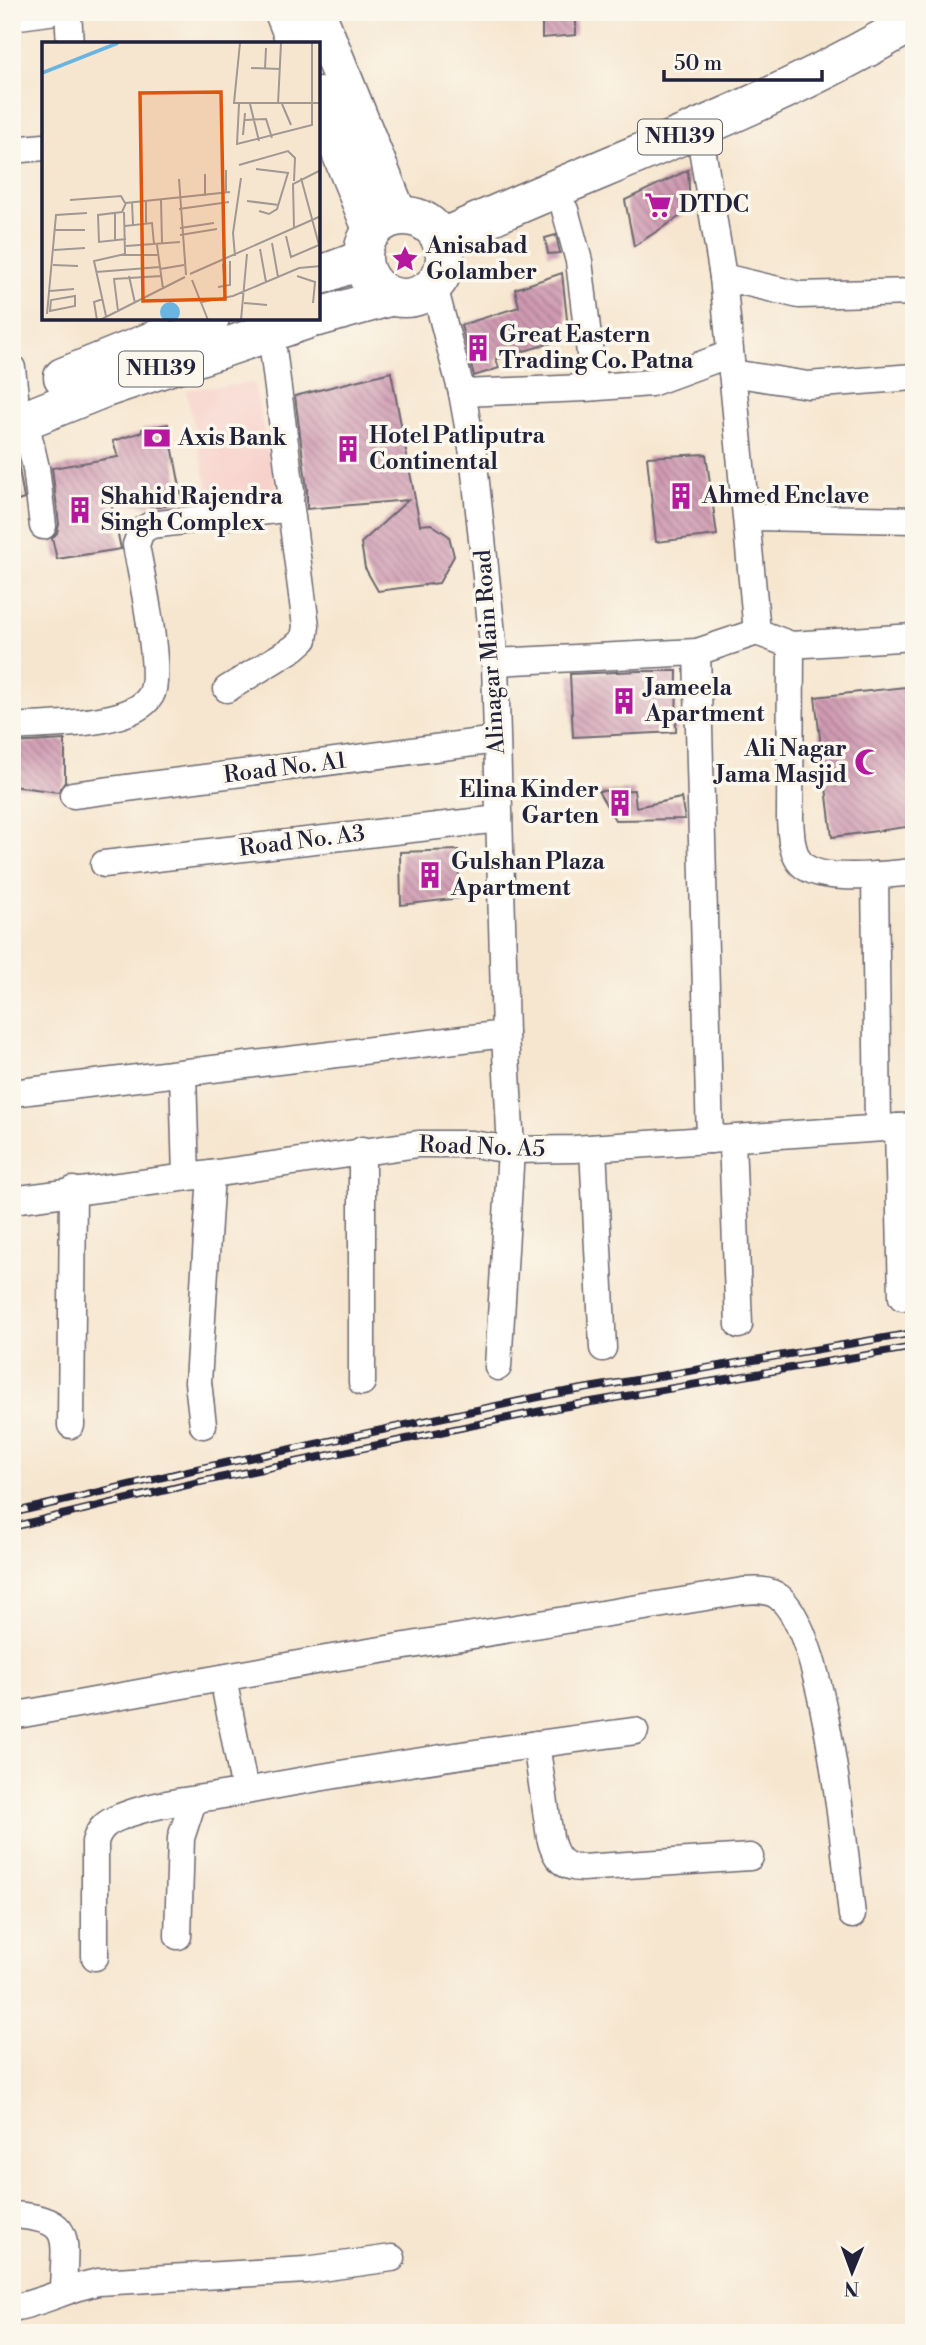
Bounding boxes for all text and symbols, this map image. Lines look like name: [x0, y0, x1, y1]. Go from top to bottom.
scale bar: [664, 38, 821, 82]
inset map: [42, 42, 320, 320]
text: 50 m: [674, 51, 722, 77]
road number: NH139: [638, 120, 722, 154]
supermarket icon: DTDC: [643, 190, 673, 220]
place label: DTDC: [679, 191, 749, 219]
place label: Anisabad Golamber: [425, 232, 537, 286]
place icon: Anisabad Golamber: [390, 244, 420, 274]
place label: Great Eastern Trading Co. Patna: [499, 321, 694, 375]
building icon: Great Eastern Trading Co. Patna: [463, 333, 493, 363]
road number: NH139: [119, 352, 203, 386]
place label: Hotel Patliputra Continental: [369, 422, 546, 476]
bank icon: Axis Bank: [142, 423, 172, 453]
place label: Axis Bank: [177, 424, 287, 452]
building icon: Hotel Patliputra Continental: [333, 434, 363, 464]
building icon: Ahmed Enclave: [666, 481, 696, 511]
place label: Ahmed Enclave: [701, 482, 869, 510]
place label: Shahid Rajendra Singh Complex: [101, 483, 283, 537]
building icon: Shahid Rajendra Singh Complex: [65, 495, 95, 525]
street label: Alinagar Main Road: [469, 549, 511, 756]
place label: Jameela Apartment: [642, 674, 765, 728]
building icon: Jameela Apartment: [609, 686, 639, 716]
place label: Ali Nagar Jama Masjid: [713, 735, 847, 789]
street label: Road No. A1: [222, 747, 348, 789]
mosque icon: Ali Nagar Jama Masjid: [853, 747, 883, 777]
place label: Elina Kinder Garten: [459, 776, 599, 830]
building icon: Elina Kinder Garten: [605, 788, 635, 818]
street label: Road No. A3: [238, 819, 366, 863]
place label: Gulshan Plaza Apartment: [450, 848, 605, 902]
building icon: Gulshan Plaza Apartment: [415, 860, 445, 890]
street label: Road No. A5: [418, 1131, 546, 1163]
north arrow: [818, 2236, 888, 2306]
text: N: [844, 2276, 859, 2300]

